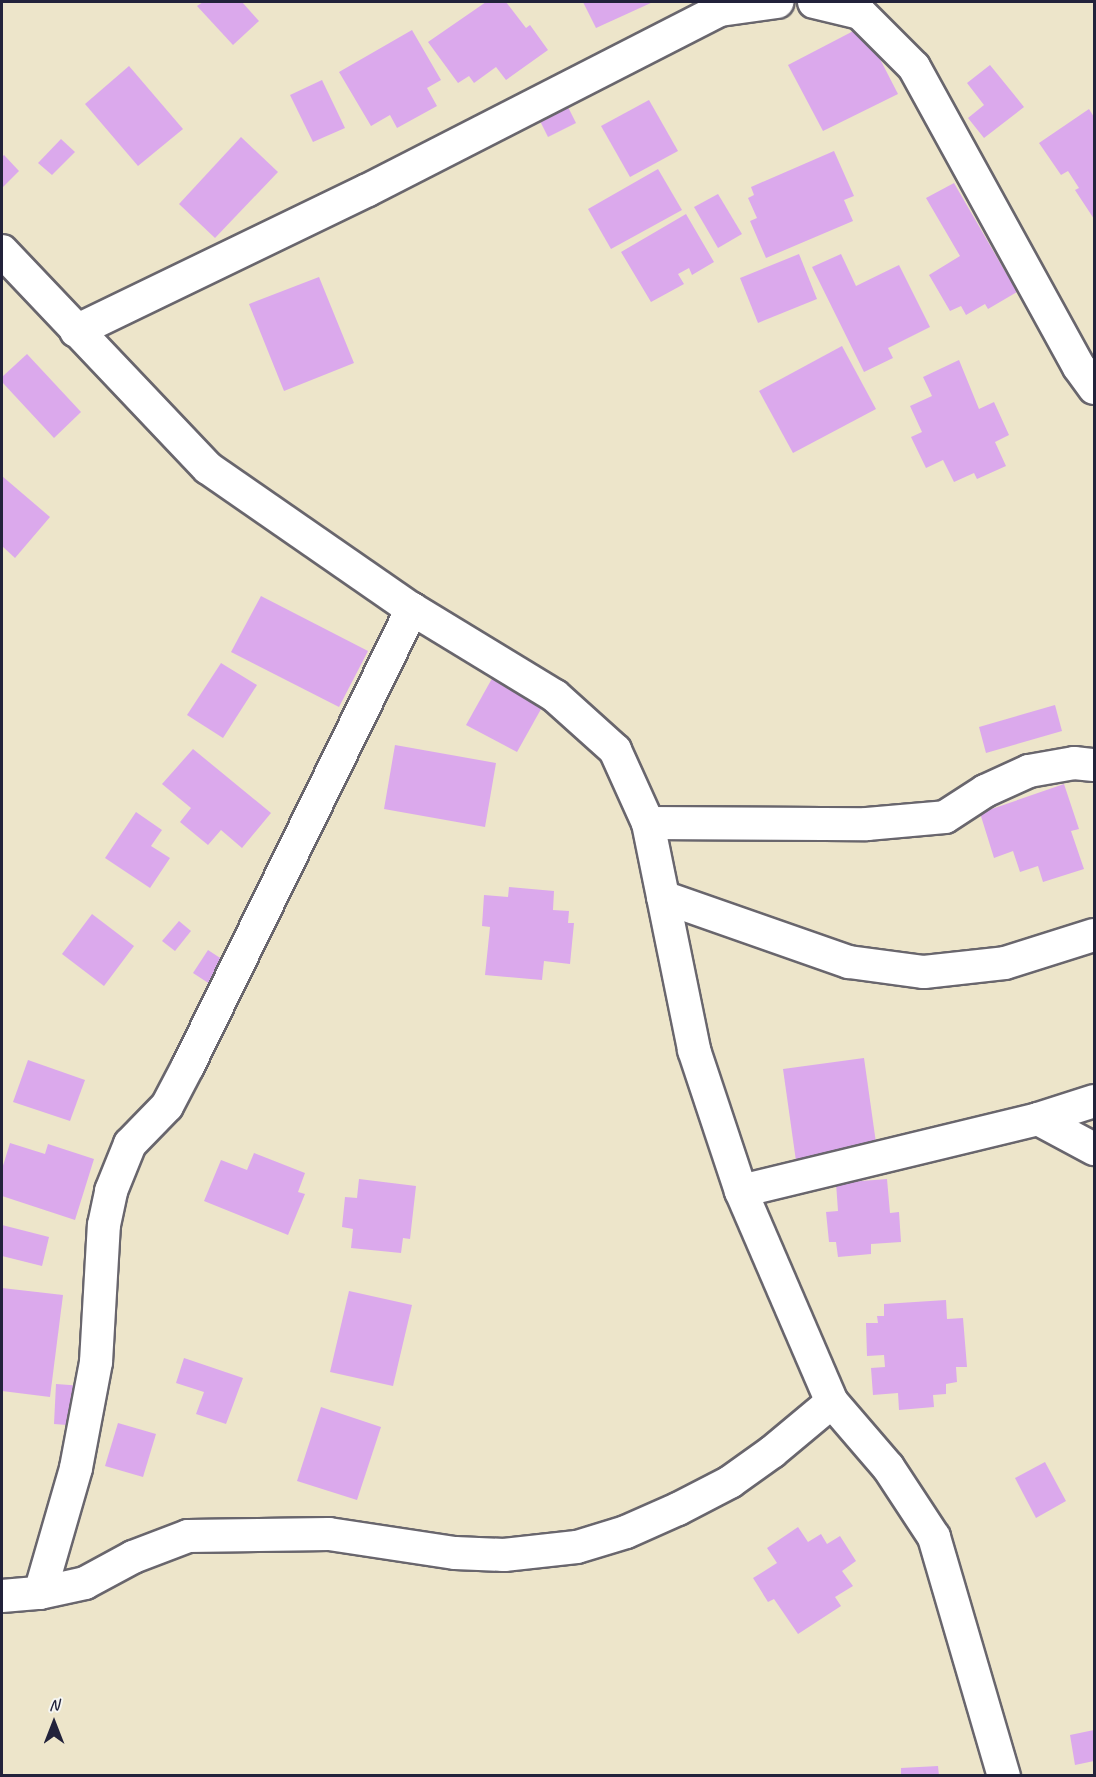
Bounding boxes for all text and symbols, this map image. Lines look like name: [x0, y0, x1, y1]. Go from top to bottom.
north arrow: [24, 1693, 84, 1753]
text: N: [49, 1695, 59, 1715]

